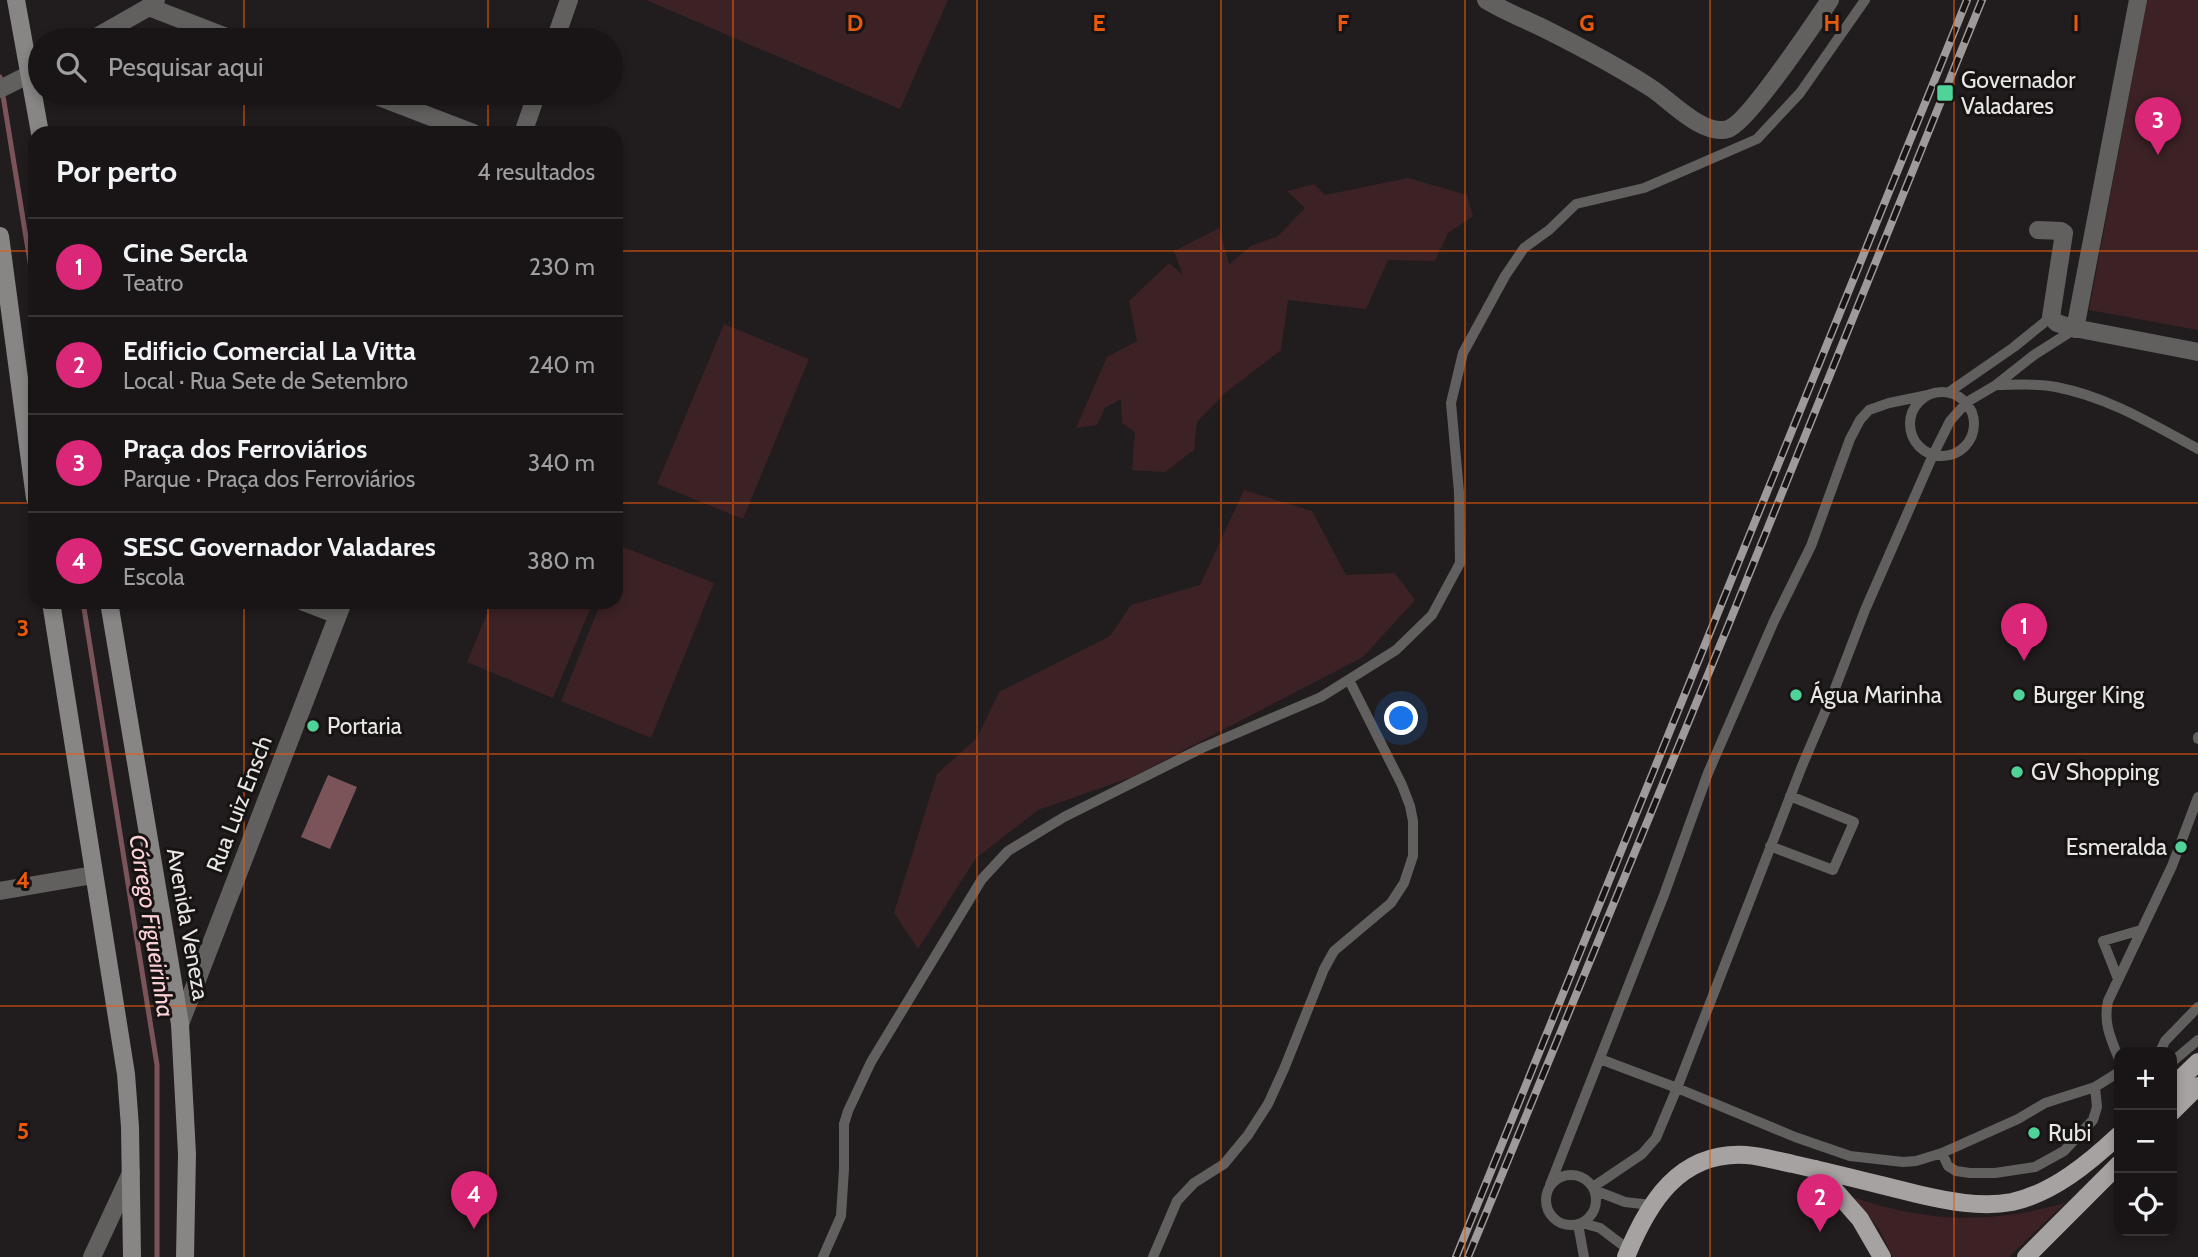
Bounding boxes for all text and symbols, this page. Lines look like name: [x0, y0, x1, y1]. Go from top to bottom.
text: D: [847, 9, 863, 37]
text: E: [1092, 9, 1106, 37]
text: F: [1337, 9, 1349, 37]
text: G: [1579, 9, 1595, 37]
text: H: [1824, 9, 1840, 37]
text: I: [2073, 9, 2079, 37]
search box: [28, 28, 623, 105]
icon: search: [52, 48, 90, 86]
text: Pesquisar aqui: [108, 51, 264, 83]
place label: Governador Valadares: [1961, 66, 2076, 120]
marker: Governador Valadares: [1935, 83, 1955, 103]
pin: 3: [2135, 97, 2181, 155]
text: Por perto: [56, 153, 177, 190]
text: 4 resultados: [477, 158, 595, 186]
text: Cine Sercla: [123, 237, 248, 269]
text: 1: [75, 253, 83, 281]
text: 230 m: [529, 253, 595, 281]
text: Teatro: [123, 269, 183, 297]
text: Edificio Comercial La Vitta: [123, 335, 416, 367]
text: 2: [73, 351, 85, 379]
text: 240 m: [528, 351, 595, 379]
text: Local · Rua Sete de Setembro: [123, 367, 408, 395]
text: Praça dos Ferroviários: [123, 433, 367, 465]
text: 3: [73, 449, 85, 477]
text: 340 m: [528, 449, 595, 477]
text: Parque · Praça dos Ferroviários: [123, 465, 415, 493]
text: SESC Governador Valadares: [123, 531, 436, 563]
text: 4: [72, 547, 86, 575]
text: 380 m: [527, 547, 595, 575]
text: Escola: [123, 563, 185, 591]
pin: 1: [2001, 603, 2047, 661]
text: 3: [17, 614, 29, 642]
place label: Água Marinha: [1810, 680, 1942, 709]
place label: Burger King: [2033, 681, 2145, 709]
marker: Água Marinha: [1788, 687, 1804, 703]
marker: Burger King: [2011, 687, 2027, 703]
your location: [1384, 701, 1418, 735]
place label: Portaria: [327, 712, 402, 740]
marker: Portaria: [305, 718, 321, 734]
street label: Rua Luiz Ensch: [200, 732, 278, 876]
place label: GV Shopping: [2031, 758, 2159, 786]
marker: GV Shopping: [2009, 764, 2025, 780]
water label: Córrego Figueirinha: [123, 832, 181, 1020]
place label: Esmeralda: [2066, 833, 2167, 861]
marker: Esmeralda: [2173, 839, 2189, 855]
street label: Avenida Veneza: [161, 846, 215, 1002]
text: 4: [16, 866, 30, 894]
map controls: [2114, 1047, 2177, 1236]
button: +: [2114, 1047, 2177, 1110]
button: −: [2114, 1110, 2177, 1173]
text: 5: [17, 1117, 29, 1145]
place label: Rubi: [2048, 1119, 2091, 1147]
marker: Rubi: [2026, 1125, 2042, 1141]
pin: 4: [451, 1171, 497, 1229]
button: locate: [2114, 1173, 2177, 1236]
pin: 2: [1797, 1174, 1843, 1232]

